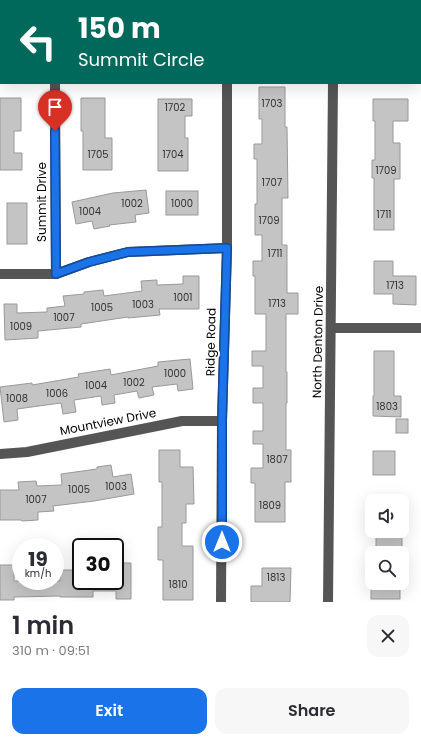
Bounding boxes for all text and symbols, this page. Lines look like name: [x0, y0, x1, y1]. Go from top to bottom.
text: 150 m: [78, 9, 161, 48]
icon: left: [12, 16, 64, 68]
text: Summit Circle: [78, 47, 205, 72]
pin: [38, 90, 72, 131]
icon: arrive: [44, 96, 66, 118]
house number: 1703: [262, 96, 283, 111]
house number: 1702: [165, 100, 186, 115]
house number: 1705: [87, 147, 109, 162]
house number: 1704: [162, 147, 184, 162]
street label: Summit Drive: [33, 162, 50, 242]
house number: 1709: [375, 163, 397, 178]
house number: 1707: [262, 175, 283, 190]
house number: 1002: [121, 196, 143, 211]
house number: 1000: [171, 196, 193, 211]
house number: 1004: [79, 204, 101, 219]
house number: 1711: [376, 207, 392, 222]
house number: 1709: [258, 213, 280, 228]
house number: 1711: [267, 246, 283, 261]
house number: 1713: [386, 278, 404, 293]
street label: North Denton Drive: [308, 286, 327, 398]
house number: 1001: [174, 290, 192, 305]
house number: 1713: [268, 296, 286, 311]
house number: 1003: [132, 297, 154, 312]
house number: 1005: [91, 300, 113, 315]
street label: Ridge Road: [201, 308, 220, 376]
house number: 1007: [53, 310, 75, 325]
house number: 1009: [10, 319, 32, 334]
house number: 1000: [164, 366, 186, 381]
house number: 1002: [123, 375, 145, 390]
house number: 1004: [85, 378, 107, 393]
house number: 1006: [46, 386, 68, 401]
house number: 1008: [6, 391, 28, 406]
house number: 1803: [376, 399, 398, 414]
street label: Mountview Drive: [58, 404, 158, 439]
house number: 1807: [266, 452, 288, 467]
house number: 1003: [105, 479, 127, 494]
house number: 1005: [68, 482, 90, 497]
house number: 1007: [25, 492, 47, 507]
map controls: [365, 494, 409, 590]
button: sound: [365, 494, 409, 538]
house number: 1809: [259, 498, 281, 513]
position arrow: [201, 521, 243, 563]
speed limit sign: 30: [72, 538, 124, 590]
text: 19: [28, 545, 48, 573]
button: search: [365, 546, 409, 590]
text: km/h: [25, 566, 51, 581]
house number: 1813: [267, 570, 285, 585]
house number: 1810: [169, 577, 188, 592]
text: 1 min: [12, 609, 74, 642]
button: close: [367, 615, 409, 657]
text: 310 m · 09:51: [12, 641, 90, 660]
button: Exit: [12, 688, 207, 734]
button: Share: [215, 688, 409, 734]

